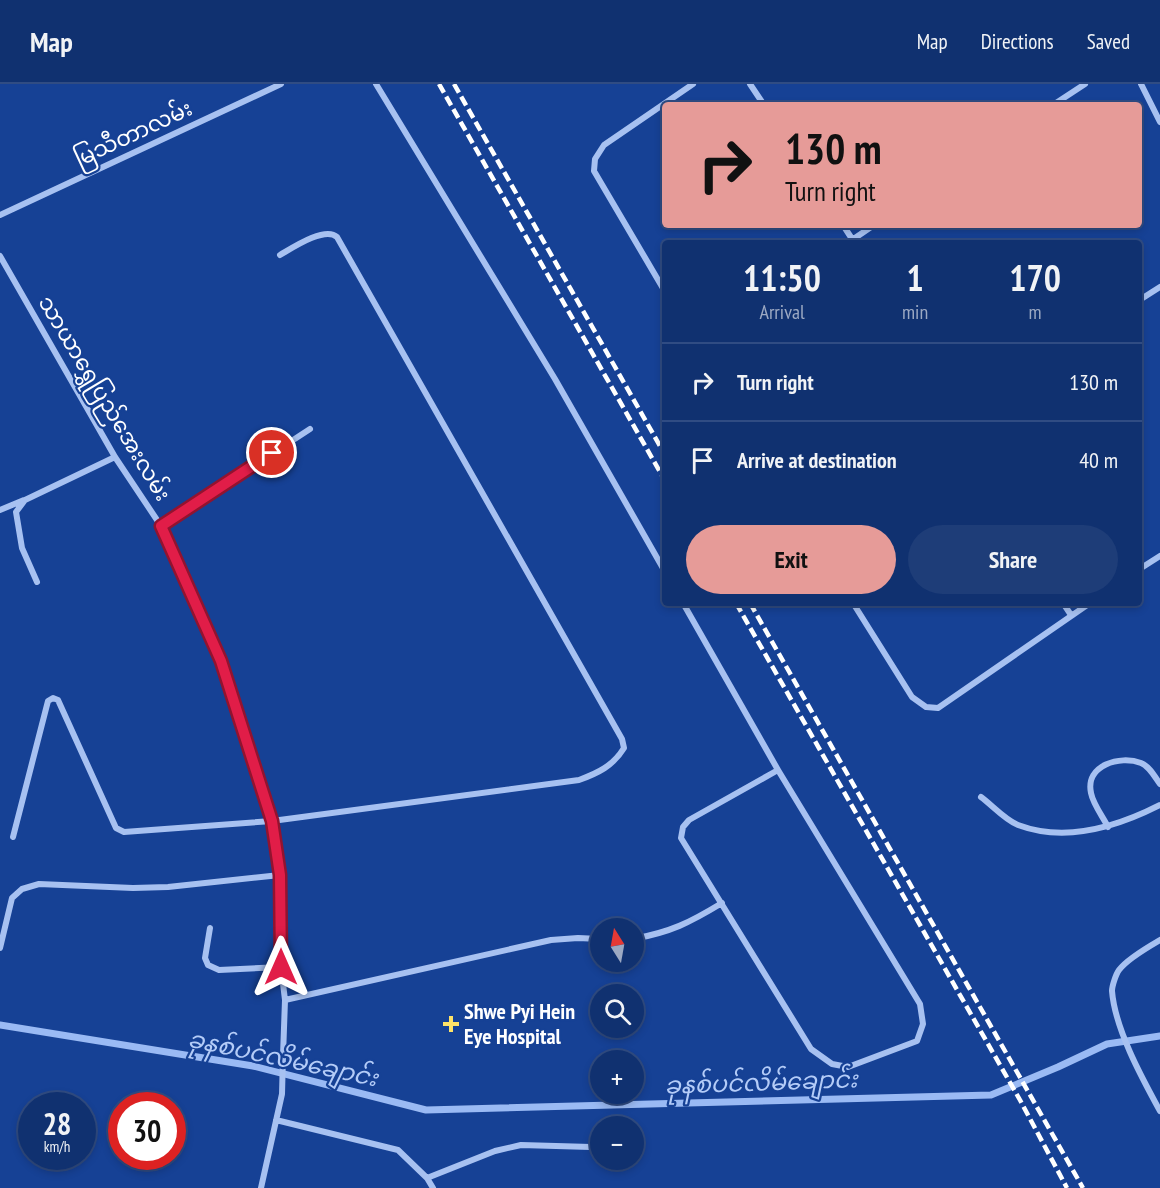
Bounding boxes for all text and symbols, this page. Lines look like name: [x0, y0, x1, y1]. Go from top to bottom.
text: Map: [30, 23, 73, 60]
text: Map: [917, 28, 948, 55]
text: Directions: [981, 28, 1054, 55]
text: Saved: [1087, 28, 1130, 55]
street label: မြသီတာလမ်း: [69, 93, 198, 176]
text: 130 m: [785, 121, 882, 176]
icon: right: [686, 126, 764, 204]
text: Turn right: [785, 174, 876, 208]
text: 11:50: [743, 254, 821, 301]
text: 1: [906, 254, 924, 301]
text: 170: [1009, 254, 1061, 301]
street label: သာယာရွှေပြည်အေးလမ်း: [29, 290, 178, 508]
text: Arrival: [759, 299, 805, 325]
text: min: [902, 299, 928, 325]
text: m: [1029, 299, 1042, 325]
icon: right: [686, 366, 719, 399]
text: Turn right: [737, 368, 814, 396]
text: 130 m: [1069, 368, 1118, 396]
pin: [246, 427, 297, 478]
icon: arrive: [255, 436, 288, 469]
icon: arrive: [686, 444, 719, 477]
text: Arrive at destination: [737, 446, 897, 474]
text: 40 m: [1079, 446, 1118, 474]
button: Exit: [686, 525, 896, 594]
button: Share: [908, 525, 1118, 594]
north arrow: [590, 918, 644, 972]
map controls: [590, 918, 644, 1170]
position arrow: [249, 935, 313, 999]
button: search: [590, 984, 644, 1038]
place label: Shwe Pyi Hein Eye Hospital: [464, 997, 575, 1050]
marker: Shwe Pyi Hein Eye Hospital: [442, 1015, 460, 1033]
water label: ခုနစ်ပင်လိမ်ချောင်း: [184, 1022, 383, 1098]
button: +: [590, 1050, 644, 1104]
water label: ခုနစ်ပင်လိမ်ချောင်း: [664, 1062, 860, 1106]
speed limit sign: 30: [108, 1092, 186, 1170]
text: 28: [43, 1104, 71, 1143]
button: −: [590, 1116, 644, 1170]
text: km/h: [44, 1137, 70, 1156]

